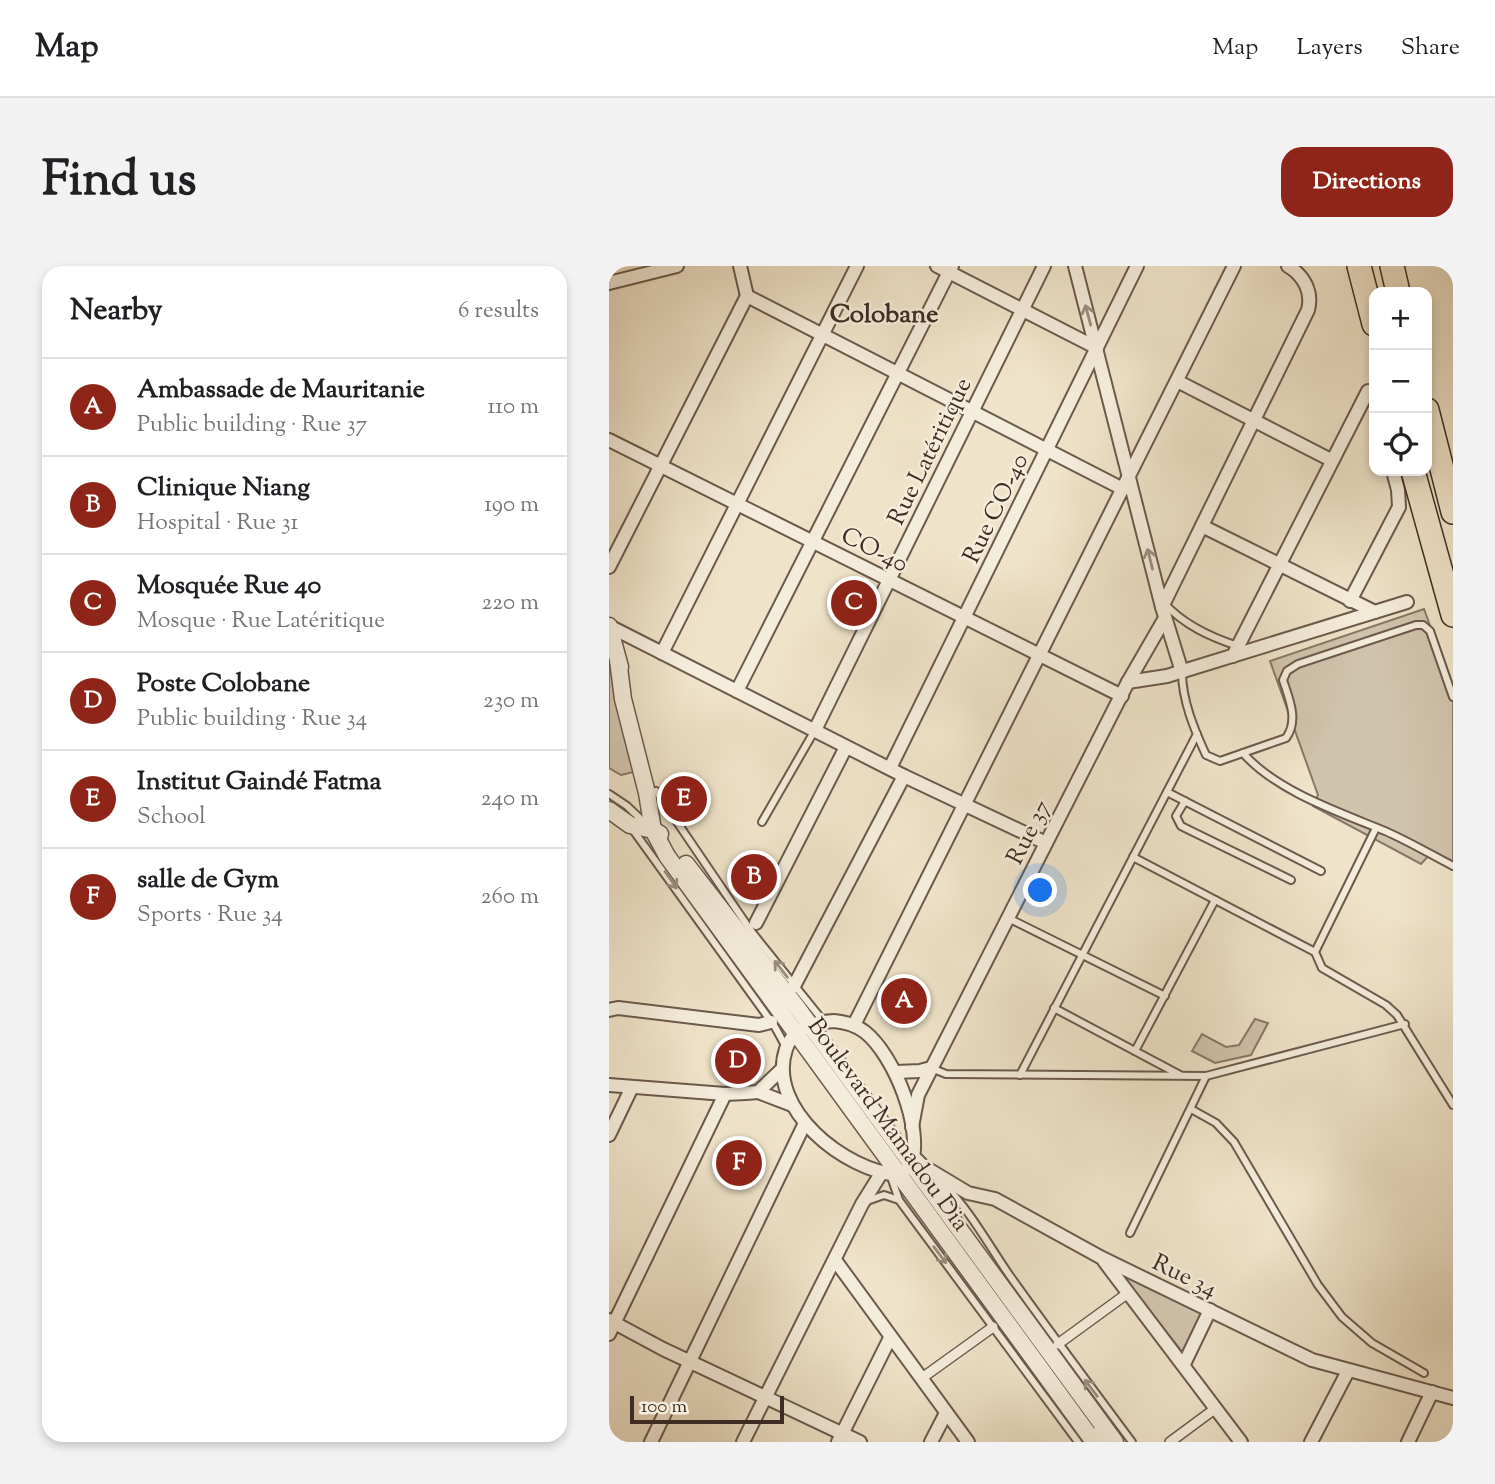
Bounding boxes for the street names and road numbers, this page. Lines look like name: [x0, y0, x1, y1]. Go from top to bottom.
street label: Rue Latéritique: [880, 372, 981, 531]
street label: Rue CO-40: [956, 448, 1038, 569]
street label: CO-40: [835, 519, 914, 582]
street label: Rue 37: [999, 795, 1060, 871]
street label: Boulevard Mamadou Dia: [798, 1012, 976, 1239]
street label: Rue 34: [1146, 1247, 1222, 1307]

